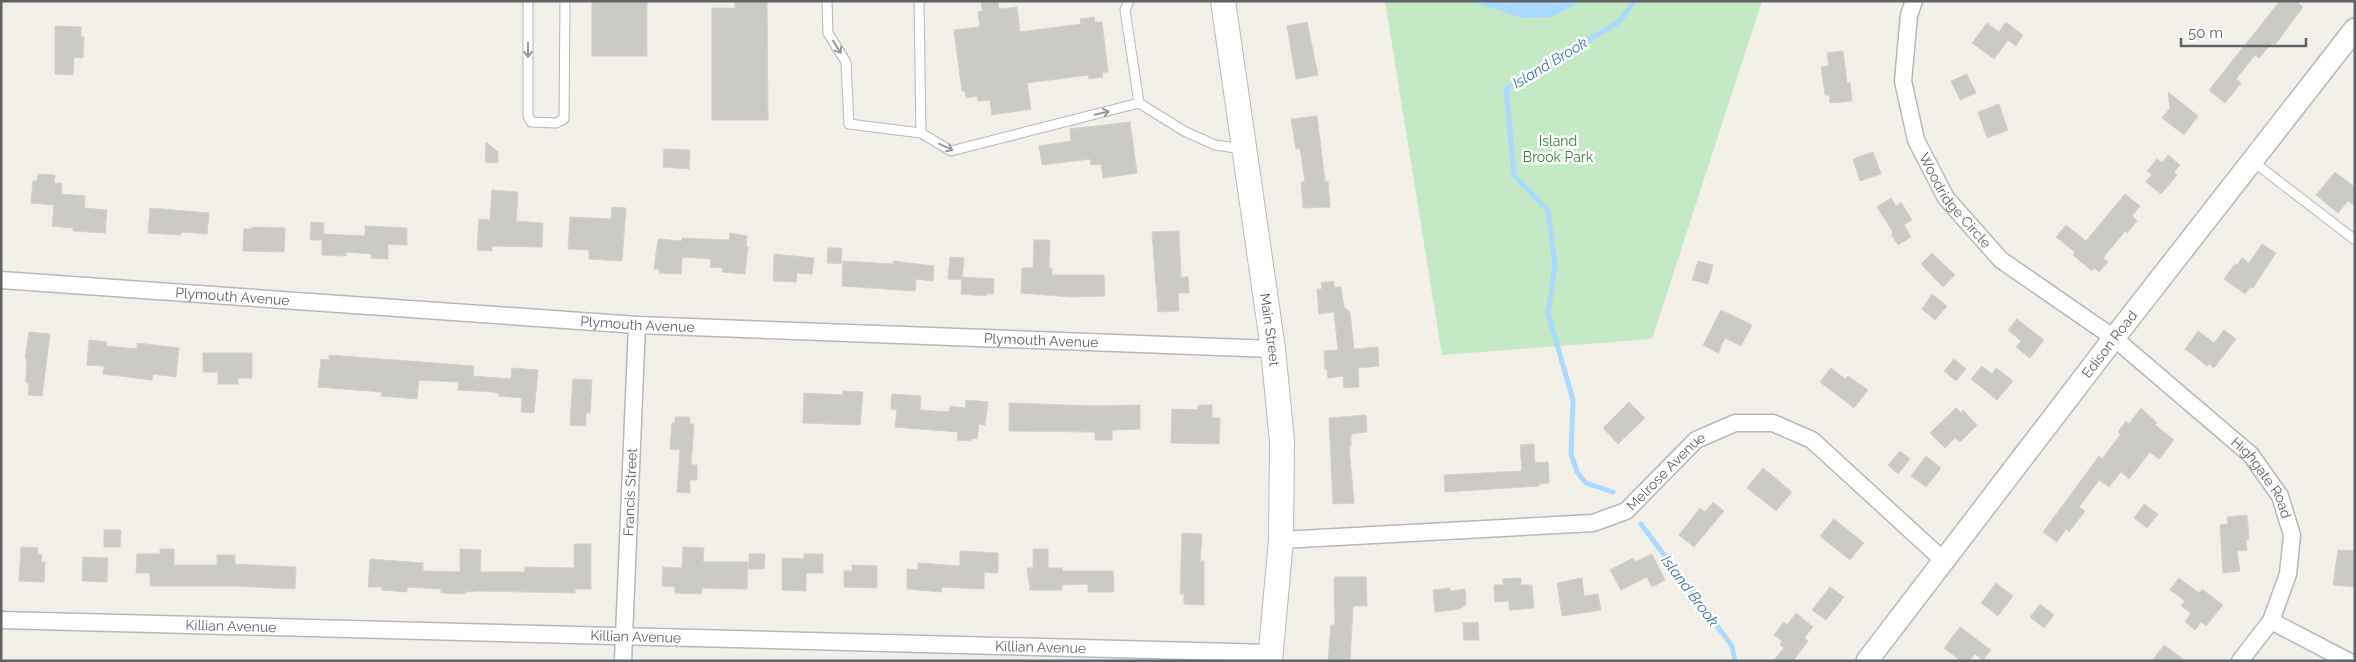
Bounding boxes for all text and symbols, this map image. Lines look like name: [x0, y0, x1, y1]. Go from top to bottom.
scale bar: [2181, 15, 2306, 47]
text: 50 m: [2188, 24, 2223, 42]
water label: Island Brook: [1509, 34, 1591, 92]
one-way arrow: [832, 40, 842, 54]
one-way arrow: [523, 42, 533, 58]
one-way arrow: [1094, 107, 1110, 117]
park label: Island Brook Park: [1523, 133, 1594, 165]
one-way arrow: [938, 142, 953, 152]
street label: Woodridge Circle: [1916, 150, 1994, 251]
street label: Plymouth Avenue: [175, 284, 290, 308]
street label: Main Street: [1257, 292, 1283, 367]
street label: Edison Road: [2079, 307, 2140, 381]
street label: Plymouth Avenue: [580, 313, 695, 335]
street label: Plymouth Avenue: [984, 330, 1099, 350]
street label: Melrose Avenue: [1623, 429, 1707, 514]
street label: Highgate Road: [2228, 434, 2294, 520]
street label: Francis Street: [620, 447, 640, 537]
water label: Island Brook: [1657, 552, 1723, 630]
street label: Killian Avenue: [185, 617, 277, 635]
street label: Killian Avenue: [590, 627, 681, 646]
street label: Killian Avenue: [995, 638, 1086, 656]

